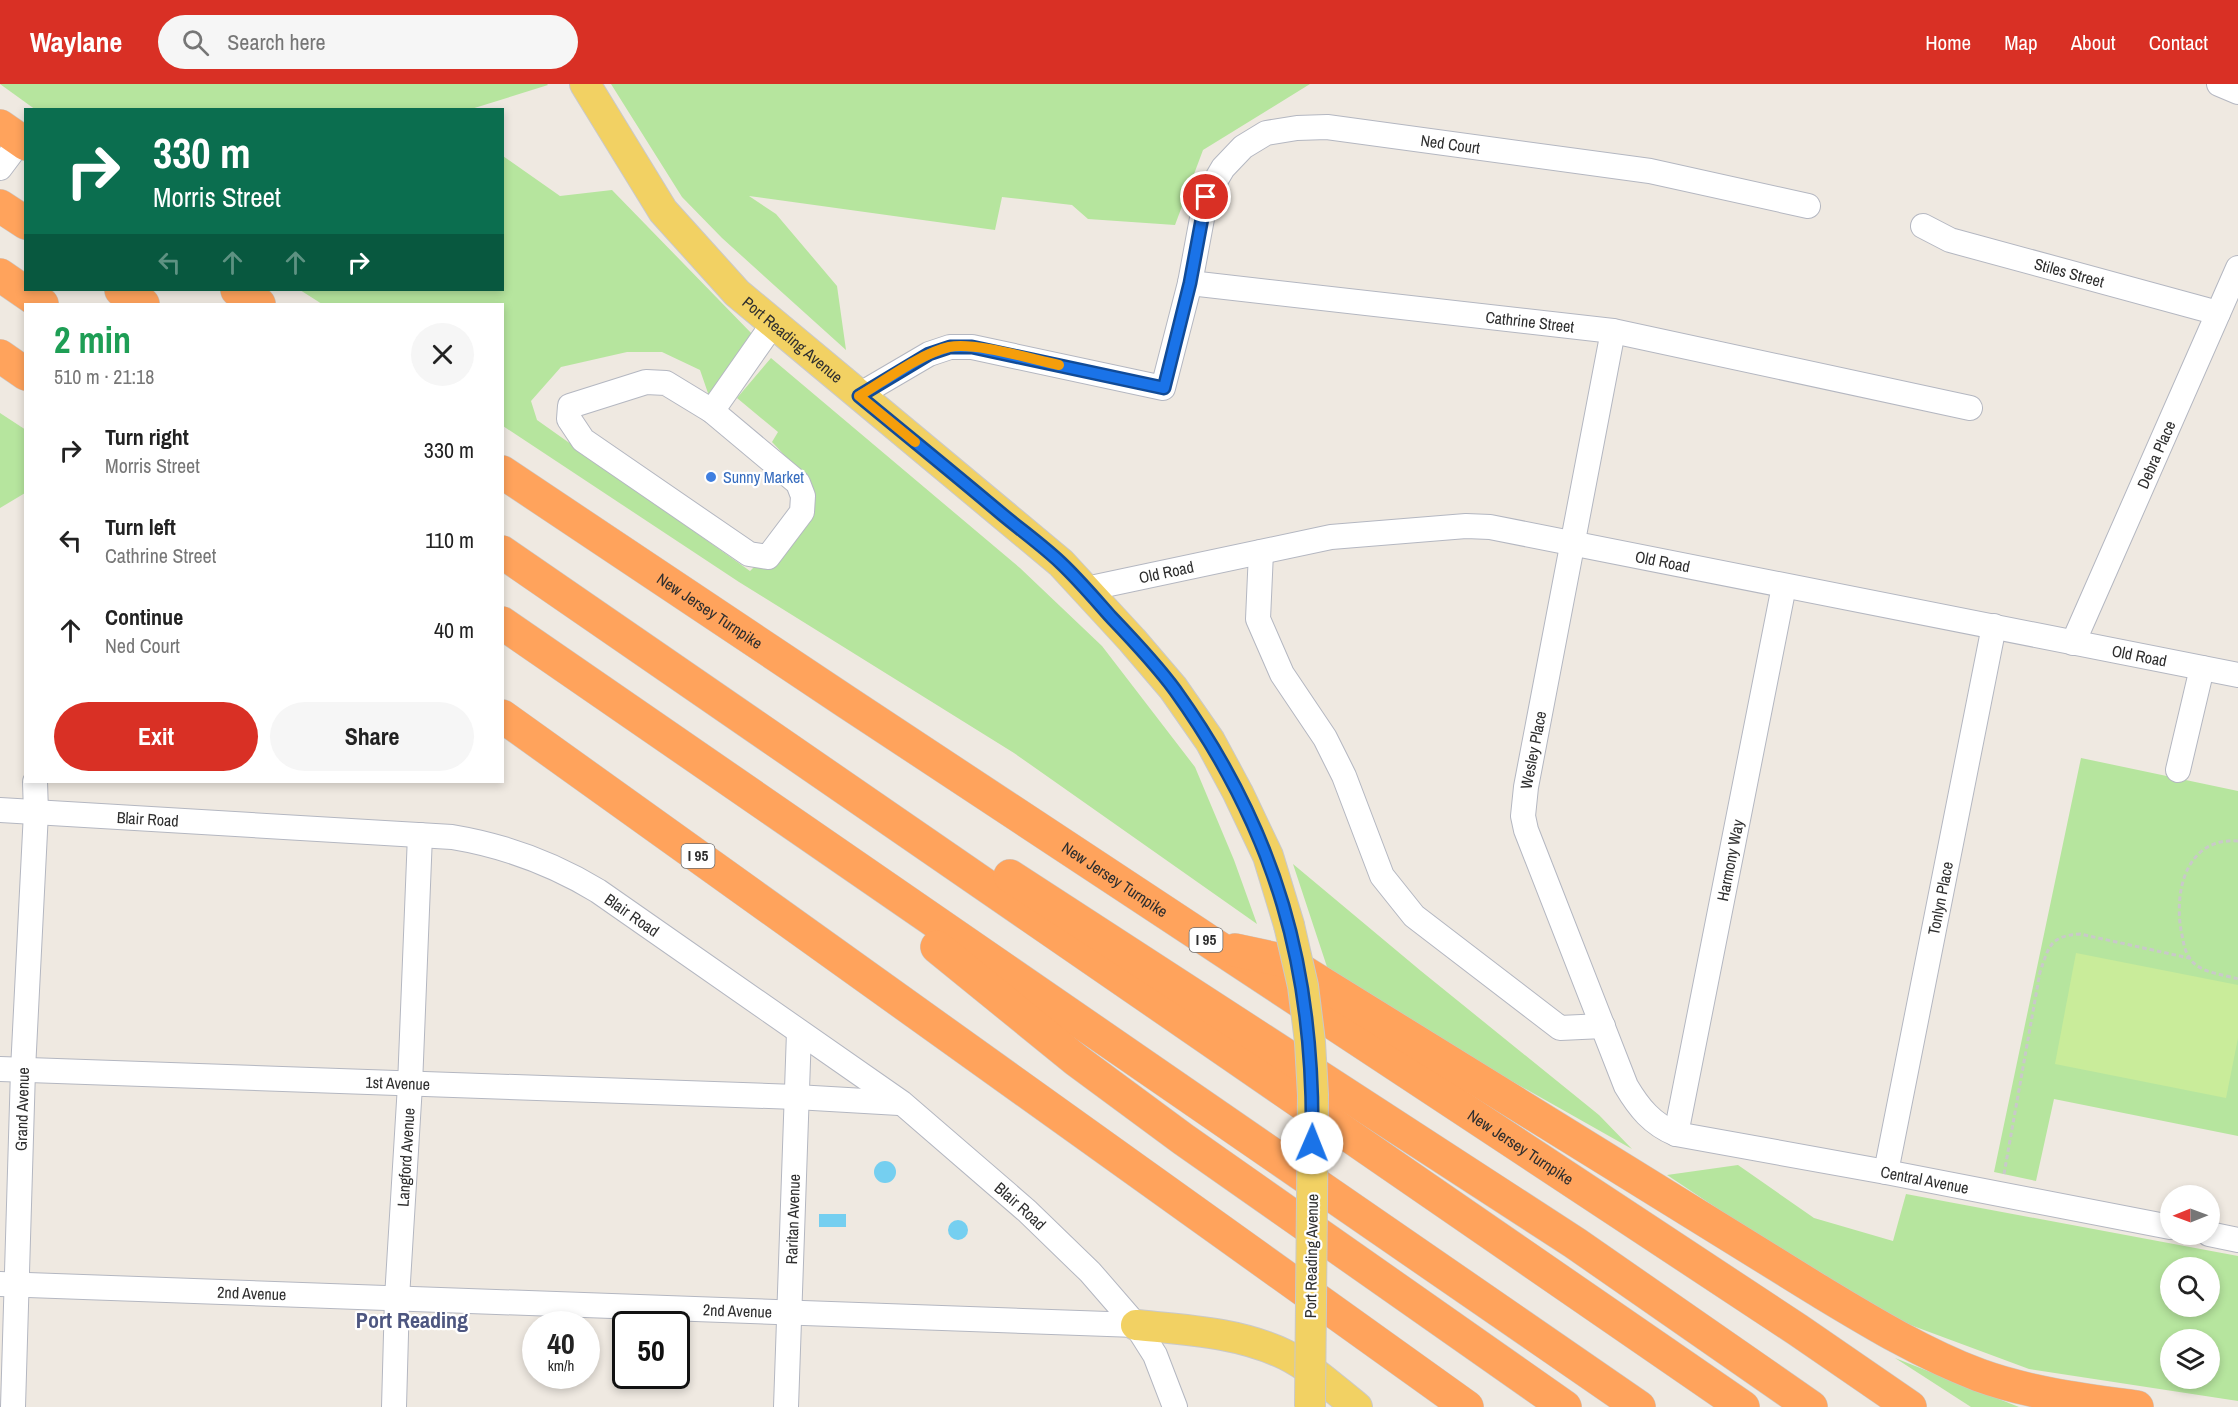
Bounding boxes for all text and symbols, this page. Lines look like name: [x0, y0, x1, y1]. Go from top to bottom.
search box: [158, 15, 578, 69]
text: Waylane: [30, 23, 122, 61]
icon: search: [179, 26, 212, 59]
text: Search here: [227, 27, 326, 57]
text: Home: [1925, 28, 1971, 57]
text: Map: [2004, 28, 2038, 57]
text: About: [2071, 28, 2116, 57]
text: Contact: [2149, 28, 2208, 57]
text: 330 m: [153, 125, 251, 181]
street label: Ned Court: [1419, 129, 1482, 159]
icon: right: [54, 132, 132, 210]
pin: [1180, 171, 1231, 222]
text: Morris Street: [153, 179, 281, 215]
icon: arrive: [1189, 180, 1222, 213]
icon: left: [153, 246, 186, 279]
icon: ahead: [216, 246, 249, 279]
icon: ahead: [279, 246, 312, 279]
icon: right: [342, 246, 375, 279]
street label: Stiles Street: [2032, 252, 2107, 293]
street label: Port Reading Avenue: [738, 291, 848, 388]
street label: Cathrine Street: [1484, 306, 1576, 338]
text: 2 min: [54, 316, 131, 364]
button: close: [411, 323, 474, 386]
text: 510 m · 21:18: [54, 363, 154, 390]
street label: Debra Place: [2131, 417, 2181, 492]
text: Turn right: [105, 422, 189, 452]
icon: right: [54, 434, 87, 467]
text: 330 m: [424, 435, 474, 465]
text: Morris Street: [105, 452, 200, 479]
place label: Sunny Market: [723, 466, 804, 488]
marker: Sunny Market: [704, 470, 718, 484]
text: Turn left: [105, 512, 176, 542]
icon: left: [54, 524, 87, 557]
text: 110 m: [425, 525, 474, 555]
text: Cathrine Street: [105, 542, 216, 569]
street label: Old Road: [1633, 545, 1692, 577]
street label: Old Road: [1137, 555, 1196, 588]
street label: New Jersey Turnpike: [653, 568, 767, 654]
text: Continue: [105, 602, 183, 632]
icon: ahead: [54, 614, 87, 647]
text: 40 m: [434, 615, 474, 645]
text: Ned Court: [105, 632, 180, 659]
street label: Old Road: [2110, 639, 2169, 672]
button: Exit: [54, 702, 258, 771]
button: Share: [270, 702, 474, 771]
street label: Wesley Place: [1515, 709, 1551, 791]
street label: Blair Road: [116, 806, 179, 832]
street label: Harmony Way: [1711, 817, 1749, 903]
street label: New Jersey Turnpike: [1058, 836, 1172, 922]
road number: I 95: [682, 844, 714, 868]
street label: Tonlyn Place: [1922, 860, 1958, 937]
street label: Blair Road: [600, 888, 664, 942]
road number: I 95: [1190, 928, 1222, 952]
street label: Grand Avenue: [10, 1067, 34, 1151]
street label: 1st Avenue: [365, 1071, 430, 1095]
street label: New Jersey Turnpike: [1463, 1104, 1578, 1190]
street label: Langford Avenue: [392, 1107, 420, 1207]
position arrow: [1280, 1111, 1344, 1175]
street label: Central Avenue: [1879, 1160, 1971, 1199]
street label: Raritan Avenue: [780, 1174, 805, 1265]
street label: Blair Road: [990, 1177, 1051, 1235]
north arrow: [2160, 1185, 2220, 1245]
map controls: [2160, 1185, 2220, 1389]
street label: Port Reading Avenue: [1299, 1194, 1323, 1318]
button: search: [2160, 1257, 2220, 1317]
street label: 2nd Avenue: [217, 1281, 287, 1305]
street label: 2nd Avenue: [703, 1298, 772, 1323]
district label: Port Reading: [356, 1305, 468, 1335]
speed limit sign: 50: [612, 1311, 690, 1389]
text: 40: [547, 1323, 575, 1363]
button: layers: [2160, 1329, 2220, 1389]
text: km/h: [548, 1355, 574, 1376]

